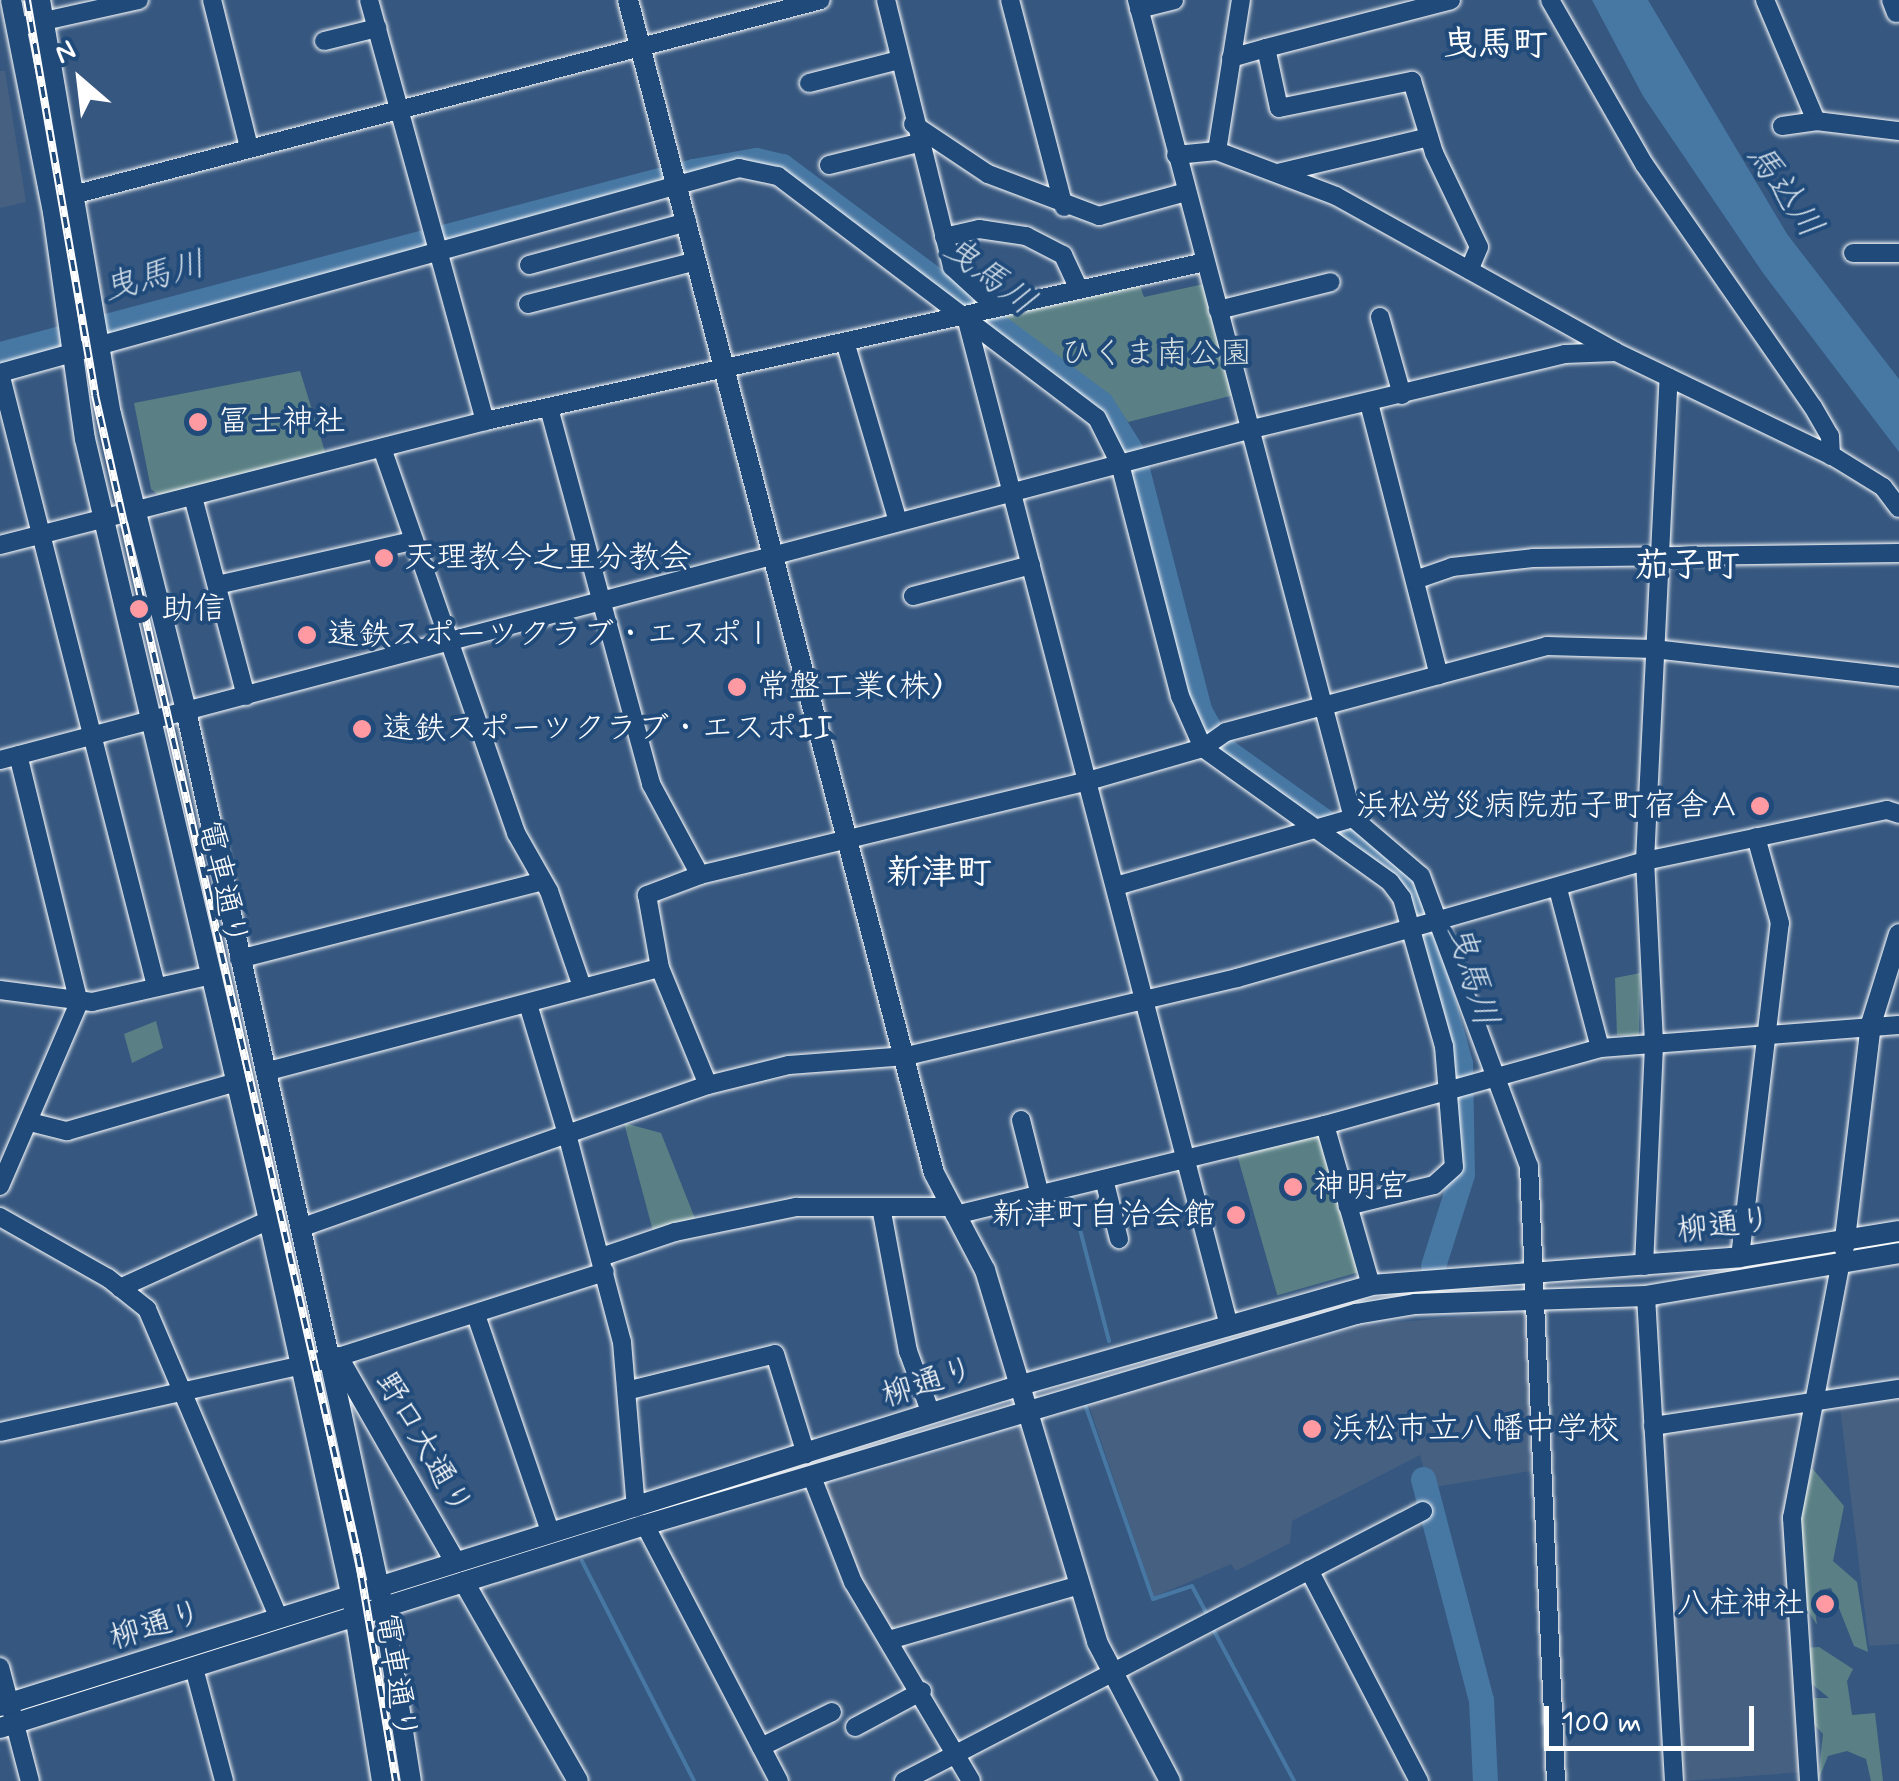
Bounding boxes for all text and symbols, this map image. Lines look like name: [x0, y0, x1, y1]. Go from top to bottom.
district label: 曳馬町: [1443, 24, 1547, 66]
north arrow: [30, 30, 130, 130]
text: N: [49, 32, 83, 74]
water label: 馬込川: [1737, 136, 1831, 246]
water label: 曳馬川: [934, 228, 1044, 324]
water label: 曳馬川: [98, 243, 210, 311]
park label: ひくま南公園: [1060, 335, 1252, 373]
place label: 冨士神社: [218, 403, 346, 441]
marker: 冨士神社: [187, 411, 209, 433]
place label: 天理教今之里分教会: [404, 539, 692, 577]
district label: 茄子町: [1635, 545, 1739, 587]
marker: 天理教今之里分教会: [373, 547, 395, 569]
place label: 助信: [162, 590, 226, 628]
marker: 助信: [126, 596, 152, 622]
place label: 遠鉄スポーツクラブ・エスポⅠ: [327, 616, 775, 654]
marker: 遠鉄スポーツクラブ・エスポⅠ: [296, 624, 318, 646]
place label: 常盤工業(株): [757, 668, 942, 706]
marker: 常盤工業(株): [726, 676, 748, 698]
place label: 遠鉄スポーツクラブ・エスポII: [382, 710, 833, 748]
marker: 遠鉄スポーツクラブ・エスポII: [351, 718, 373, 740]
place label: 浜松労災病院茄子町宿舎Ａ: [1356, 787, 1740, 825]
marker: 浜松労災病院茄子町宿舎Ａ: [1749, 795, 1771, 817]
street label: 電車通り: [189, 817, 255, 951]
district label: 新津町: [887, 852, 991, 894]
water label: 曳馬川: [1437, 919, 1507, 1031]
place label: 神明宮: [1313, 1168, 1409, 1206]
marker: 神明宮: [1282, 1176, 1304, 1198]
place label: 新津町自治会館: [992, 1196, 1216, 1234]
street label: 柳通り: [1674, 1201, 1774, 1251]
marker: 新津町自治会館: [1225, 1204, 1247, 1226]
street label: 柳通り: [876, 1350, 980, 1416]
street label: 野口大通り: [366, 1365, 480, 1523]
place label: 浜松市立八幡中学校: [1332, 1410, 1620, 1448]
marker: 浜松市立八幡中学校: [1301, 1418, 1323, 1440]
place label: 八柱神社: [1677, 1585, 1805, 1623]
marker: 八柱神社: [1814, 1593, 1836, 1615]
street label: 柳通り: [104, 1594, 208, 1658]
street label: 電車通り: [366, 1611, 424, 1743]
scale bar: [1549, 1686, 1759, 1748]
text: 100 m: [1561, 1704, 1642, 1743]

